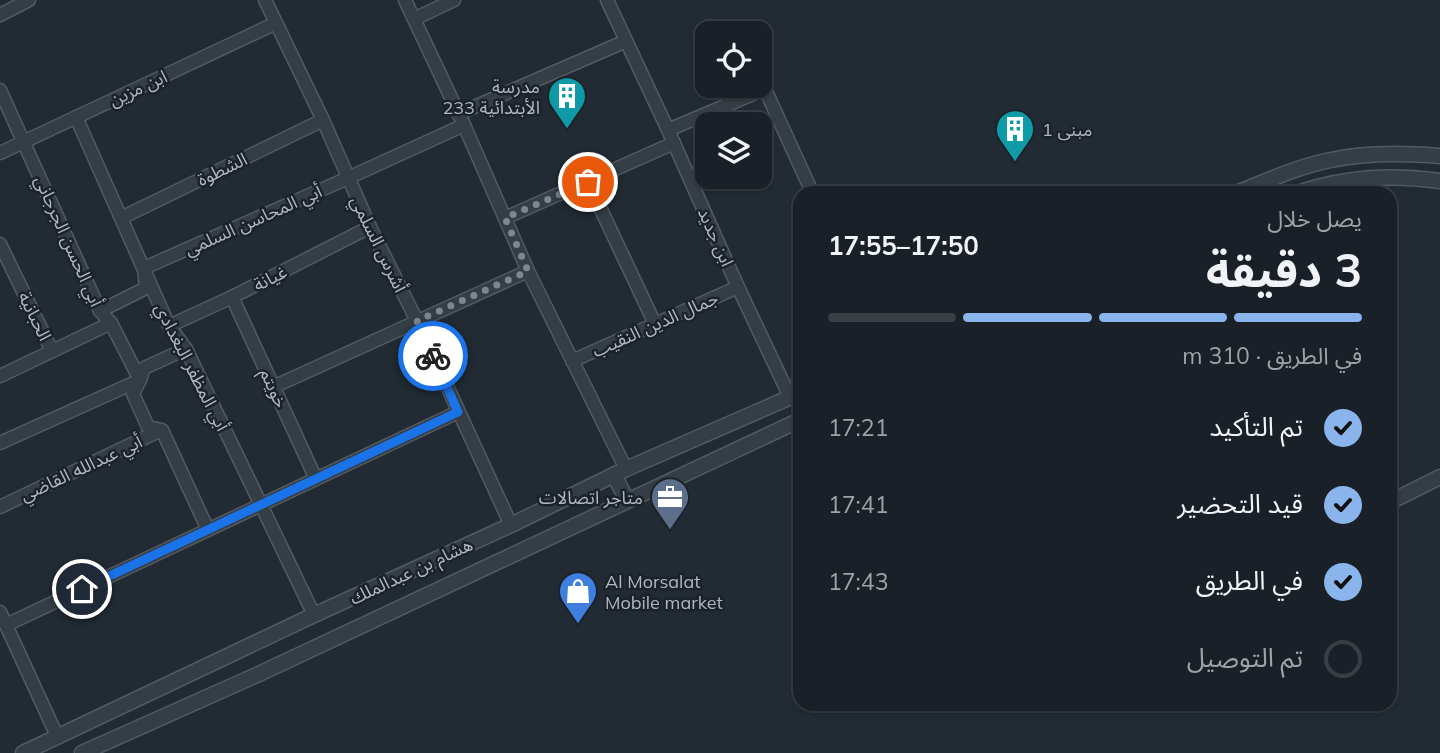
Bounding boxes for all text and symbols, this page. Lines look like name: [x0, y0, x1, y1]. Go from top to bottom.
map controls: [695, 21, 772, 189]
button: locate: [695, 21, 772, 98]
street label: ابن مزين: [105, 65, 171, 111]
place label: مدرسة الأبتدائية 233: [442, 75, 540, 119]
building icon: مدرسة الأبتدائية 233: [546, 75, 588, 130]
building icon: مبنى 1: [994, 108, 1036, 163]
button: layers: [695, 112, 772, 189]
place label: مبنى 1: [1042, 118, 1093, 141]
street label: الشطوة: [193, 147, 251, 191]
pin: [558, 152, 618, 212]
icon: bag: [569, 163, 607, 201]
street label: أبي الحسن الجرجاني: [28, 172, 108, 311]
street label: أبي المحاسن السلمي: [181, 179, 326, 263]
street label: أشرس السلمي: [344, 192, 412, 297]
street label: ابن جديد: [693, 204, 739, 270]
text: يصل خلال: [1267, 204, 1362, 233]
text: 17:50–17:55: [828, 229, 979, 262]
text: 3 دقيقة: [1206, 241, 1362, 299]
street label: غيانة: [249, 260, 291, 296]
street label: جمال الدين النقيب: [588, 286, 722, 362]
street label: الحبانية: [13, 288, 57, 344]
street label: أبي المظفر البغدادي: [148, 299, 234, 436]
courier: [398, 321, 468, 391]
icon: bike: [414, 337, 452, 375]
text: في الطريق · 310 m: [1182, 341, 1362, 370]
street label: خويتم: [253, 364, 293, 412]
icon: check: [1324, 409, 1362, 447]
text: تم التأكيد: [1209, 410, 1303, 443]
text: 17:21: [828, 413, 888, 442]
street label: أبي عبدالله القاضي: [16, 430, 147, 508]
office icon: متاجر اتصالات: [649, 476, 691, 531]
place label: متاجر اتصالات: [539, 486, 643, 509]
icon: check: [1324, 486, 1362, 524]
text: قيد التحضير: [1177, 487, 1303, 520]
text: 17:41: [828, 490, 888, 519]
street label: هشام بن عبدالملك: [346, 532, 477, 612]
pin: [52, 559, 112, 619]
icon: check: [1324, 563, 1362, 601]
text: في الطريق: [1196, 564, 1303, 597]
text: 17:43: [828, 567, 888, 596]
icon: home: [63, 570, 101, 608]
shop icon: Al Morsalat Mobile market: [557, 570, 599, 625]
place label: Al Morsalat Mobile market: [605, 570, 723, 614]
text: تم التوصيل: [1187, 641, 1303, 674]

